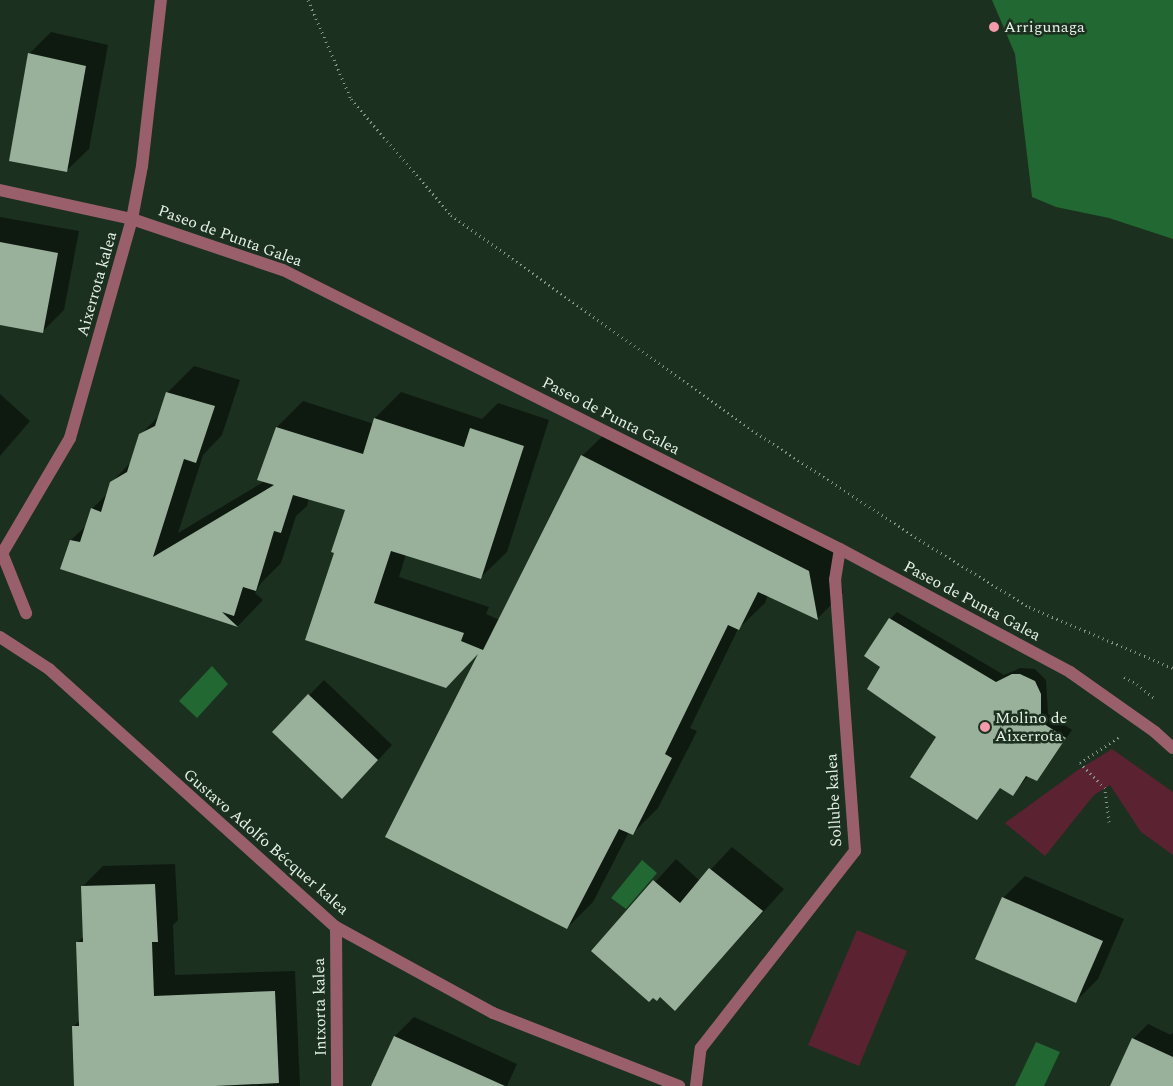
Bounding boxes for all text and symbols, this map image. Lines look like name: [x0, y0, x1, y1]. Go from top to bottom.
place label: Arrigunaga: [1004, 17, 1085, 37]
marker: Arrigunaga: [988, 21, 1000, 33]
street label: Paseo de Punta Galea: [155, 201, 305, 271]
street label: Aixerrota kalea: [73, 229, 121, 339]
street label: Paseo de Punta Galea: [539, 373, 683, 459]
street label: Paseo de Punta Galea: [900, 557, 1044, 645]
place label: Molino de Aixerrota: [995, 708, 1067, 746]
marker: Molino de Aixerrota: [979, 721, 991, 733]
street label: Sollube kalea: [822, 753, 846, 847]
street label: Gustavo Adolfo Bécquer kalea: [179, 765, 353, 919]
street label: Intxorta kalea: [310, 958, 330, 1056]

